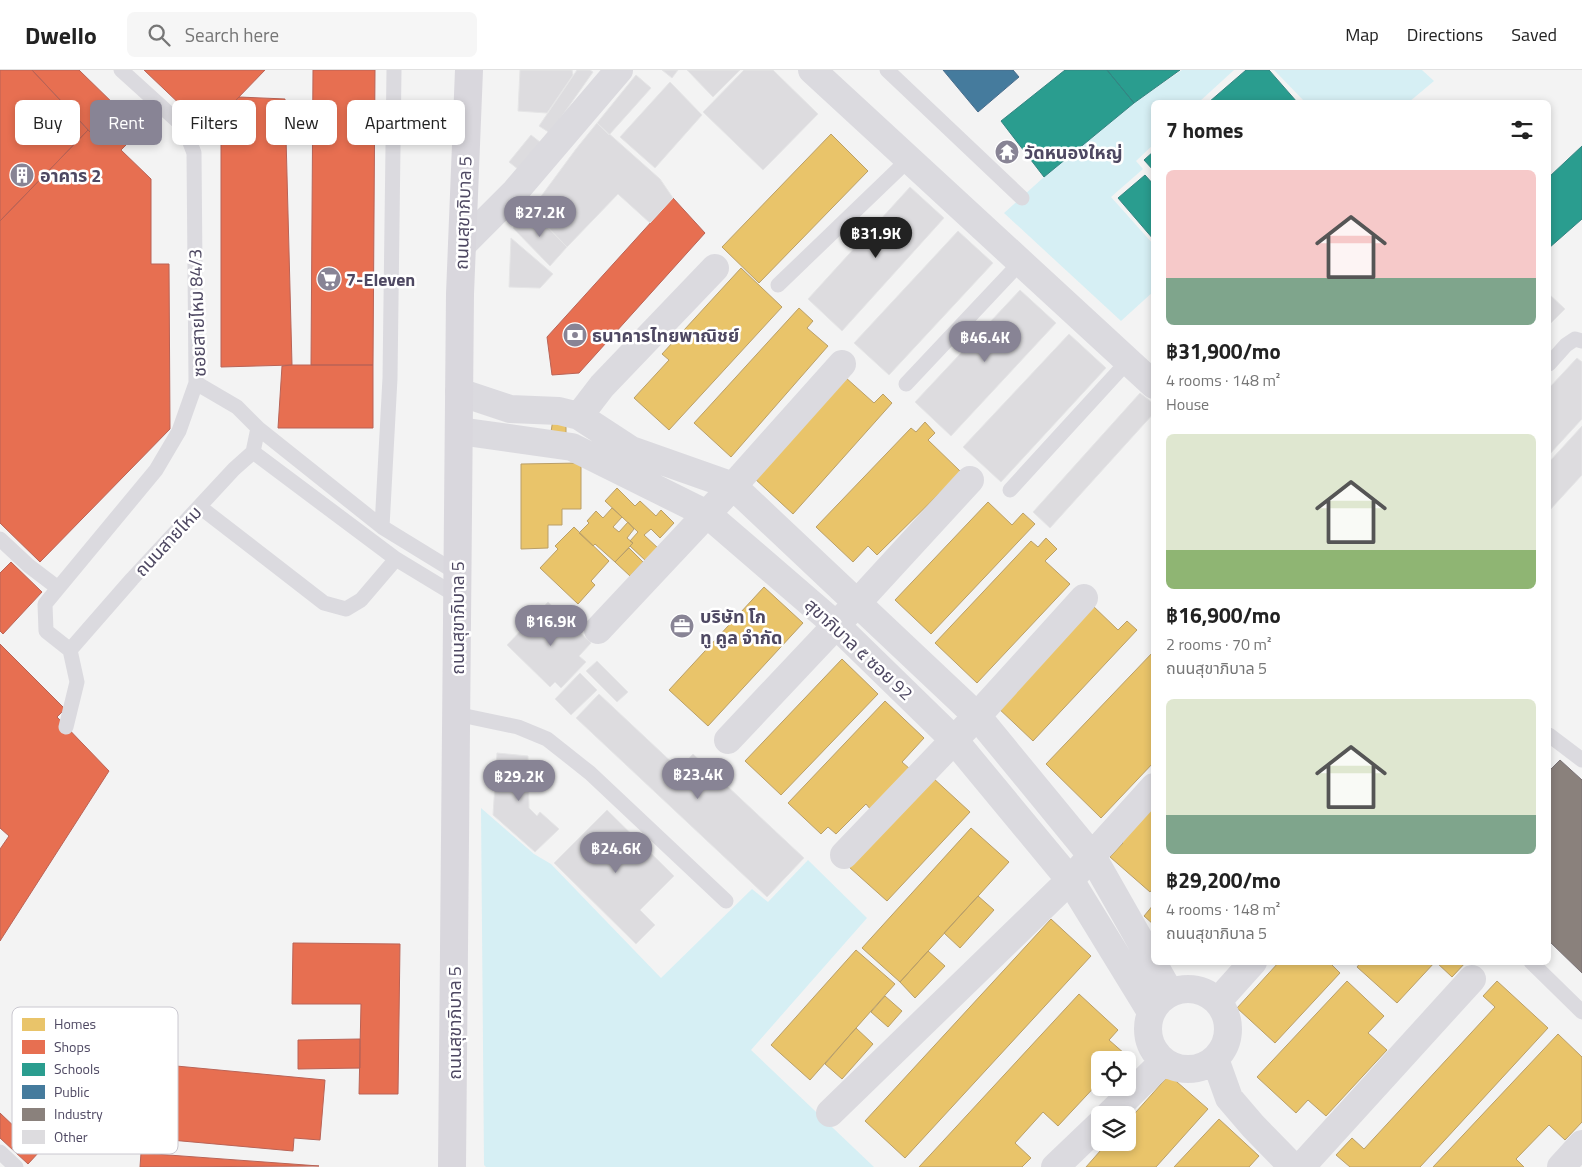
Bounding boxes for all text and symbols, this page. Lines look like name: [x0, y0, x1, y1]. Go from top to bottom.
search box: [127, 12, 477, 57]
text: Dwello: [25, 17, 97, 53]
text: Search here: [185, 20, 279, 49]
icon: search: [145, 21, 173, 49]
text: Map: [1345, 21, 1379, 48]
text: Directions: [1407, 21, 1483, 48]
text: Saved: [1511, 21, 1557, 48]
chip: Buy: [15, 100, 80, 145]
chip: Rent: [90, 100, 162, 145]
chip: Filters: [172, 100, 256, 145]
chip: New: [266, 100, 337, 145]
chip: Apartment: [347, 100, 465, 145]
text: 7 homes: [1166, 114, 1243, 146]
icon: filters: [1508, 116, 1536, 144]
temple icon: วัดหนองใหญ่: [994, 139, 1020, 165]
place label: วัดหนองใหญ่: [1024, 139, 1123, 166]
street label: ถนนสุขาภิบาล 5: [448, 156, 478, 270]
building icon: อาคาร 2: [9, 162, 35, 188]
place label: อาคาร 2: [40, 162, 101, 189]
pin: ฿27.2K: [499, 196, 581, 238]
text: ฿27.2K: [515, 200, 565, 224]
icon: home: [1306, 202, 1396, 292]
pin: ฿31.9K: [835, 216, 917, 259]
text: ฿31.9K: [851, 221, 901, 245]
street label: ซอยสายไหม 84/3: [181, 249, 213, 377]
supermarket icon: 7-Eleven: [316, 266, 342, 292]
place label: 7-Eleven: [346, 266, 415, 293]
pin: ฿46.4K: [944, 320, 1026, 363]
bank icon: ธนาคารไทยพาณิชย์: [562, 322, 588, 348]
place label: ธนาคารไทยพาณิชย์: [592, 322, 739, 349]
text: ฿46.4K: [960, 325, 1010, 349]
text: ฿31,900/mo: [1166, 335, 1281, 367]
text: 4 rooms · 148 m²: [1166, 368, 1280, 392]
text: House: [1166, 392, 1209, 416]
icon: home: [1306, 467, 1396, 557]
street label: ถนนสายไหม: [128, 500, 208, 582]
street label: ถนนสุขาภิบาล 5: [444, 561, 471, 675]
street label: สุขาภิบาล ๕ ซอย 92: [799, 592, 919, 706]
text: ฿16,900/mo: [1166, 599, 1281, 631]
place label: บริษัท โก ทู คูล จำกัด: [700, 603, 782, 651]
pin: ฿16.9K: [510, 604, 592, 647]
text: ฿16.9K: [526, 609, 576, 633]
office icon: บริษัท โก ทู คูล จำกัด: [669, 613, 695, 639]
text: 2 rooms · 70 m²: [1166, 632, 1271, 656]
text: ถนนสุขาภิบาล 5: [1166, 656, 1267, 680]
icon: home: [1306, 732, 1396, 822]
pin: ฿23.4K: [657, 758, 739, 800]
pin: ฿29.2K: [478, 760, 560, 802]
text: ฿23.4K: [673, 762, 723, 786]
text: ฿29.2K: [494, 764, 544, 788]
pin: ฿24.6K: [575, 832, 657, 874]
text: ฿24.6K: [591, 836, 641, 860]
text: ฿29,200/mo: [1166, 864, 1281, 896]
text: 4 rooms · 148 m²: [1166, 897, 1280, 921]
text: ถนนสุขาภิบาล 5: [1166, 921, 1267, 945]
street label: ถนนสุขาภิบาล 5: [441, 966, 468, 1080]
legend: [12, 1007, 178, 1154]
text: Homes: [54, 1013, 96, 1034]
text: Shops: [54, 1036, 90, 1057]
map controls: [1091, 1051, 1136, 1151]
button: locate: [1091, 1051, 1136, 1096]
text: Schools: [54, 1058, 100, 1079]
text: Public: [54, 1081, 90, 1102]
text: Industry: [54, 1103, 103, 1124]
button: layers: [1091, 1106, 1136, 1151]
text: Other: [54, 1126, 88, 1147]

